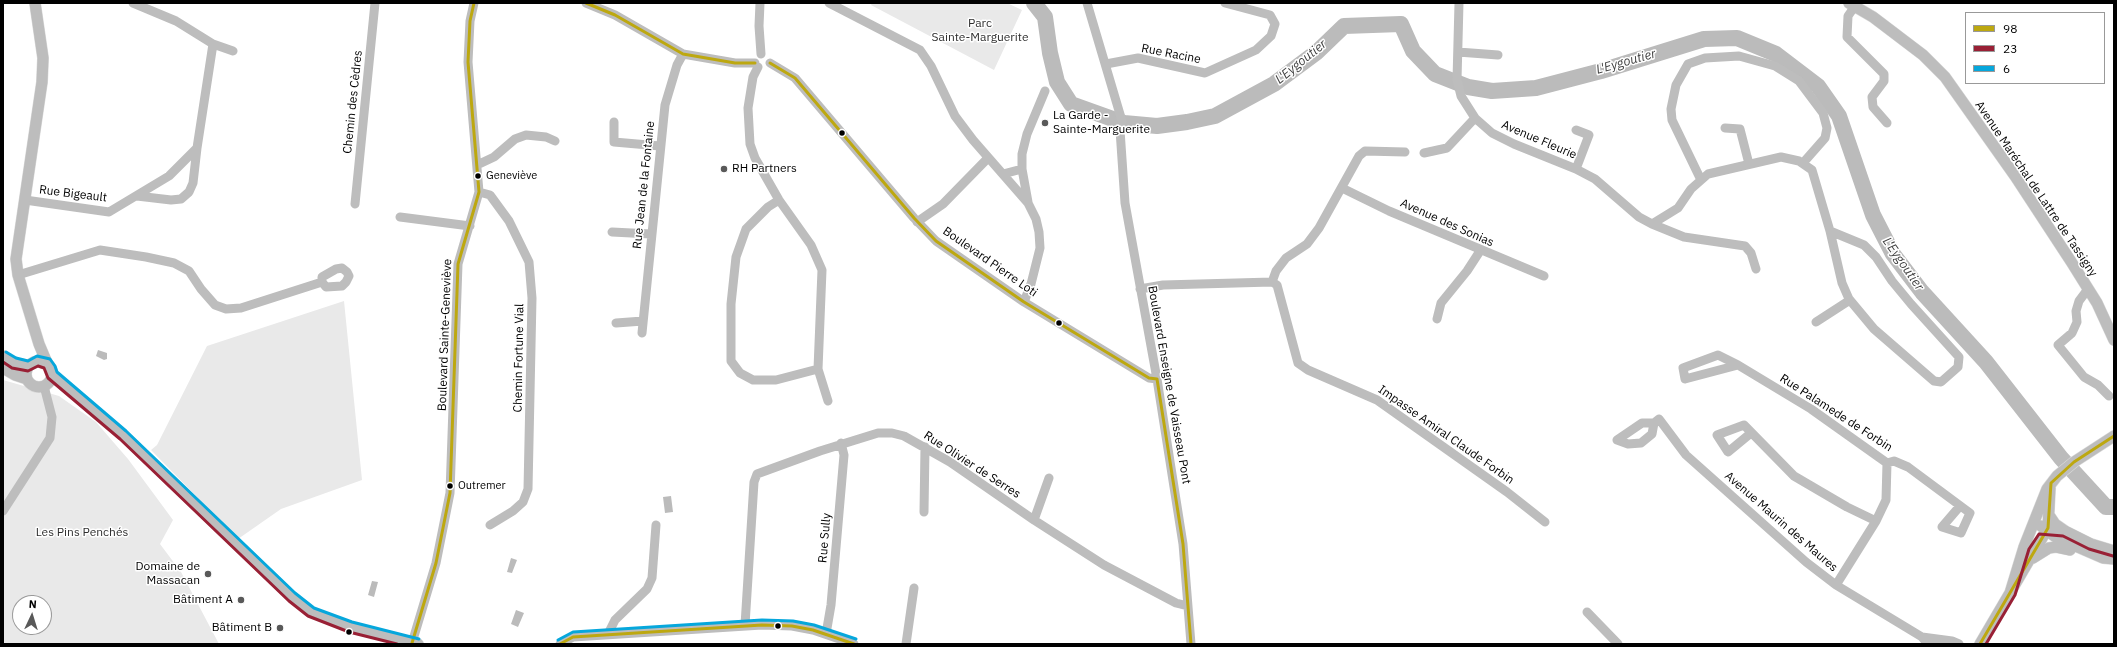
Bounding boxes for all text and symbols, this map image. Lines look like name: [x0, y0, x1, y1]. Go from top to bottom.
legend: [1965, 12, 2105, 84]
park label: Parc Sainte-Marguerite: [932, 17, 1028, 45]
text: 98: [2003, 21, 2017, 36]
water label: L'Eygoutier: [1272, 37, 1330, 87]
street label: Rue Racine: [1140, 41, 1202, 67]
text: 23: [2003, 41, 2017, 56]
water label: L'Eygoutier: [1594, 46, 1658, 78]
street label: Chemin des Cèdres: [340, 50, 366, 154]
text: 6: [2003, 61, 2010, 76]
street label: Avenue Maréchal de Lattre de Tassigny: [1972, 98, 2100, 280]
place label: La Garde - Sainte-Marguerite: [1053, 109, 1150, 137]
marker: La Garde - Sainte-Marguerite: [1040, 118, 1050, 128]
street label: Avenue Fleurie: [1499, 118, 1579, 162]
street label: Rue Jean de la Fontaine: [630, 120, 658, 250]
unlabelled marker: [837, 128, 847, 138]
place label: RH Partners: [732, 162, 797, 176]
marker: RH Partners: [719, 164, 729, 174]
place label: Geneviève: [486, 169, 537, 183]
marker: Geneviève: [473, 171, 483, 181]
street label: Rue Bigeault: [38, 183, 108, 205]
street label: Avenue des Sonias: [1398, 196, 1496, 250]
street label: Boulevard Pierre Loti: [940, 224, 1040, 300]
water label: L'Eygoutier: [1879, 234, 1927, 294]
street label: Boulevard Sainte-Geneviève: [435, 259, 455, 411]
street label: Boulevard Enseigne de Vaisseau Pont: [1144, 285, 1194, 485]
street label: Chemin Fortune Vial: [511, 303, 527, 413]
unlabelled marker: [1054, 318, 1064, 328]
street label: Rue Palamede de Forbin: [1777, 371, 1895, 455]
street label: Impasse Amiral Claude Forbin: [1375, 383, 1517, 487]
street label: Rue Olivier de Serres: [921, 428, 1023, 502]
street label: Avenue Maurin des Maures: [1722, 469, 1840, 575]
place label: Outremer: [458, 479, 506, 493]
marker: Outremer: [445, 481, 455, 491]
street label: Rue Sully: [816, 512, 834, 564]
park label: Les Pins Penchés: [36, 526, 128, 540]
place label: Domaine de Massacan: [136, 560, 200, 588]
marker: Domaine de Massacan: [203, 569, 213, 579]
place label: Bâtiment A: [173, 593, 233, 607]
north arrow: [12, 595, 52, 635]
marker: Bâtiment A: [236, 595, 246, 605]
text: N: [28, 597, 37, 611]
place label: Bâtiment B: [212, 621, 272, 635]
unlabelled marker: [773, 621, 783, 631]
marker: Bâtiment B: [275, 623, 285, 633]
unlabelled marker: [344, 627, 354, 637]

